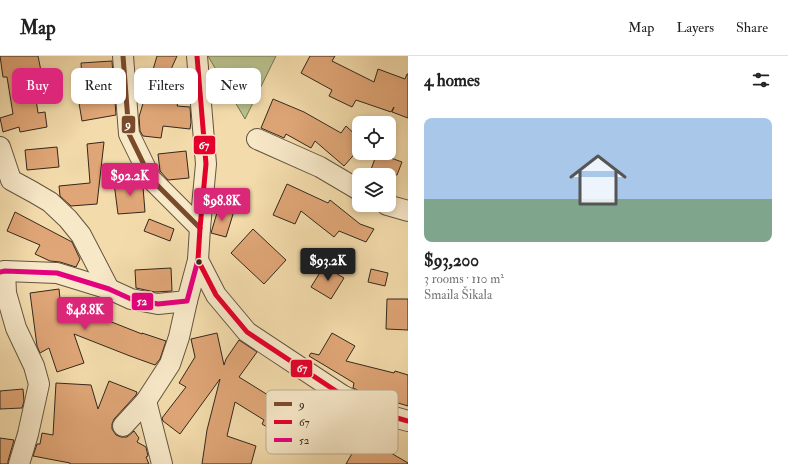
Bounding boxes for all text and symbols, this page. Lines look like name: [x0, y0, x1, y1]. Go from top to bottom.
text: Map: [20, 16, 56, 40]
text: Map: [628, 19, 654, 36]
text: Layers: [676, 19, 714, 36]
text: Share: [736, 19, 768, 36]
chip: Buy: [12, 68, 63, 104]
chip: Rent: [71, 68, 126, 104]
chip: Filters: [134, 68, 198, 104]
chip: New: [206, 68, 261, 104]
icon: filters: [750, 69, 772, 91]
text: 4 homes: [424, 70, 480, 91]
line badge: 9: [121, 115, 136, 134]
map controls: [352, 116, 396, 212]
button: locate: [352, 116, 396, 160]
text: 9: [124, 118, 131, 131]
line badge: 67: [193, 135, 216, 155]
text: 67: [199, 139, 210, 152]
icon: home: [562, 144, 634, 216]
pin: $92.2K: [97, 163, 163, 197]
text: $92.2K: [111, 168, 149, 184]
button: layers: [352, 168, 396, 212]
pin: $98.8K: [189, 188, 255, 222]
text: $98.8K: [203, 193, 241, 209]
pin: $93.2K: [295, 248, 361, 282]
text: $93,200: [424, 250, 479, 271]
text: $93.2K: [309, 253, 347, 269]
unlabelled marker: [194, 257, 204, 267]
text: 3 rooms · 110 m²: [424, 271, 504, 287]
text: Smaila Šikala: [424, 287, 492, 303]
line badge: 52: [131, 292, 154, 311]
text: 52: [137, 295, 148, 308]
pin: $48.8K: [52, 297, 118, 331]
text: $48.8K: [66, 302, 104, 318]
line badge: 67: [290, 359, 313, 378]
text: 67: [297, 362, 308, 375]
legend: [266, 390, 398, 454]
text: 9: [298, 398, 305, 411]
text: 67: [299, 416, 310, 429]
text: 52: [299, 434, 310, 447]

